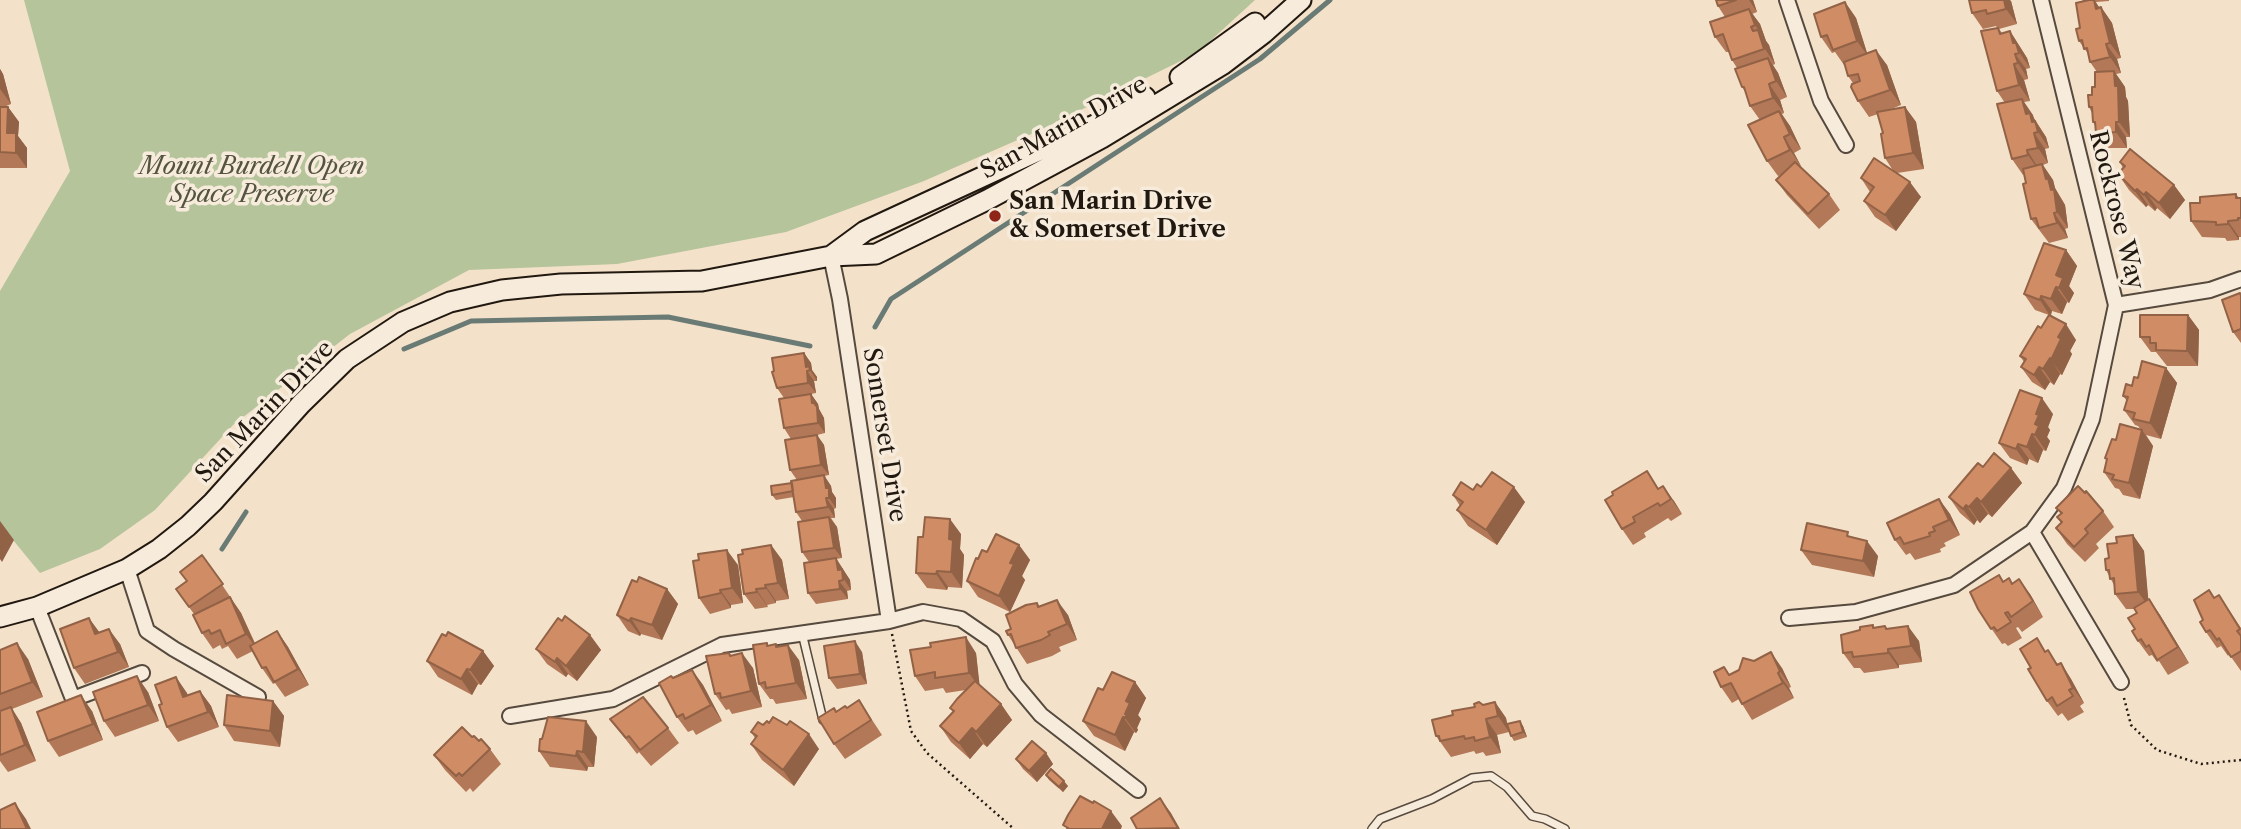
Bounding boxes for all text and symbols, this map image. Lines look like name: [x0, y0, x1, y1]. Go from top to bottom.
street label: San Marin Drive: [976, 70, 1152, 186]
street label: Rockrose Way: [2082, 127, 2150, 293]
park label: Mount Burdell Open Space Preserve: [139, 153, 365, 209]
place label: San Marin Drive & Somerset Drive: [1009, 188, 1226, 244]
marker: San Marin Drive & Somerset Drive: [987, 208, 1003, 224]
street label: San Marin Drive: [190, 335, 340, 489]
street label: Somerset Drive: [856, 346, 912, 524]

